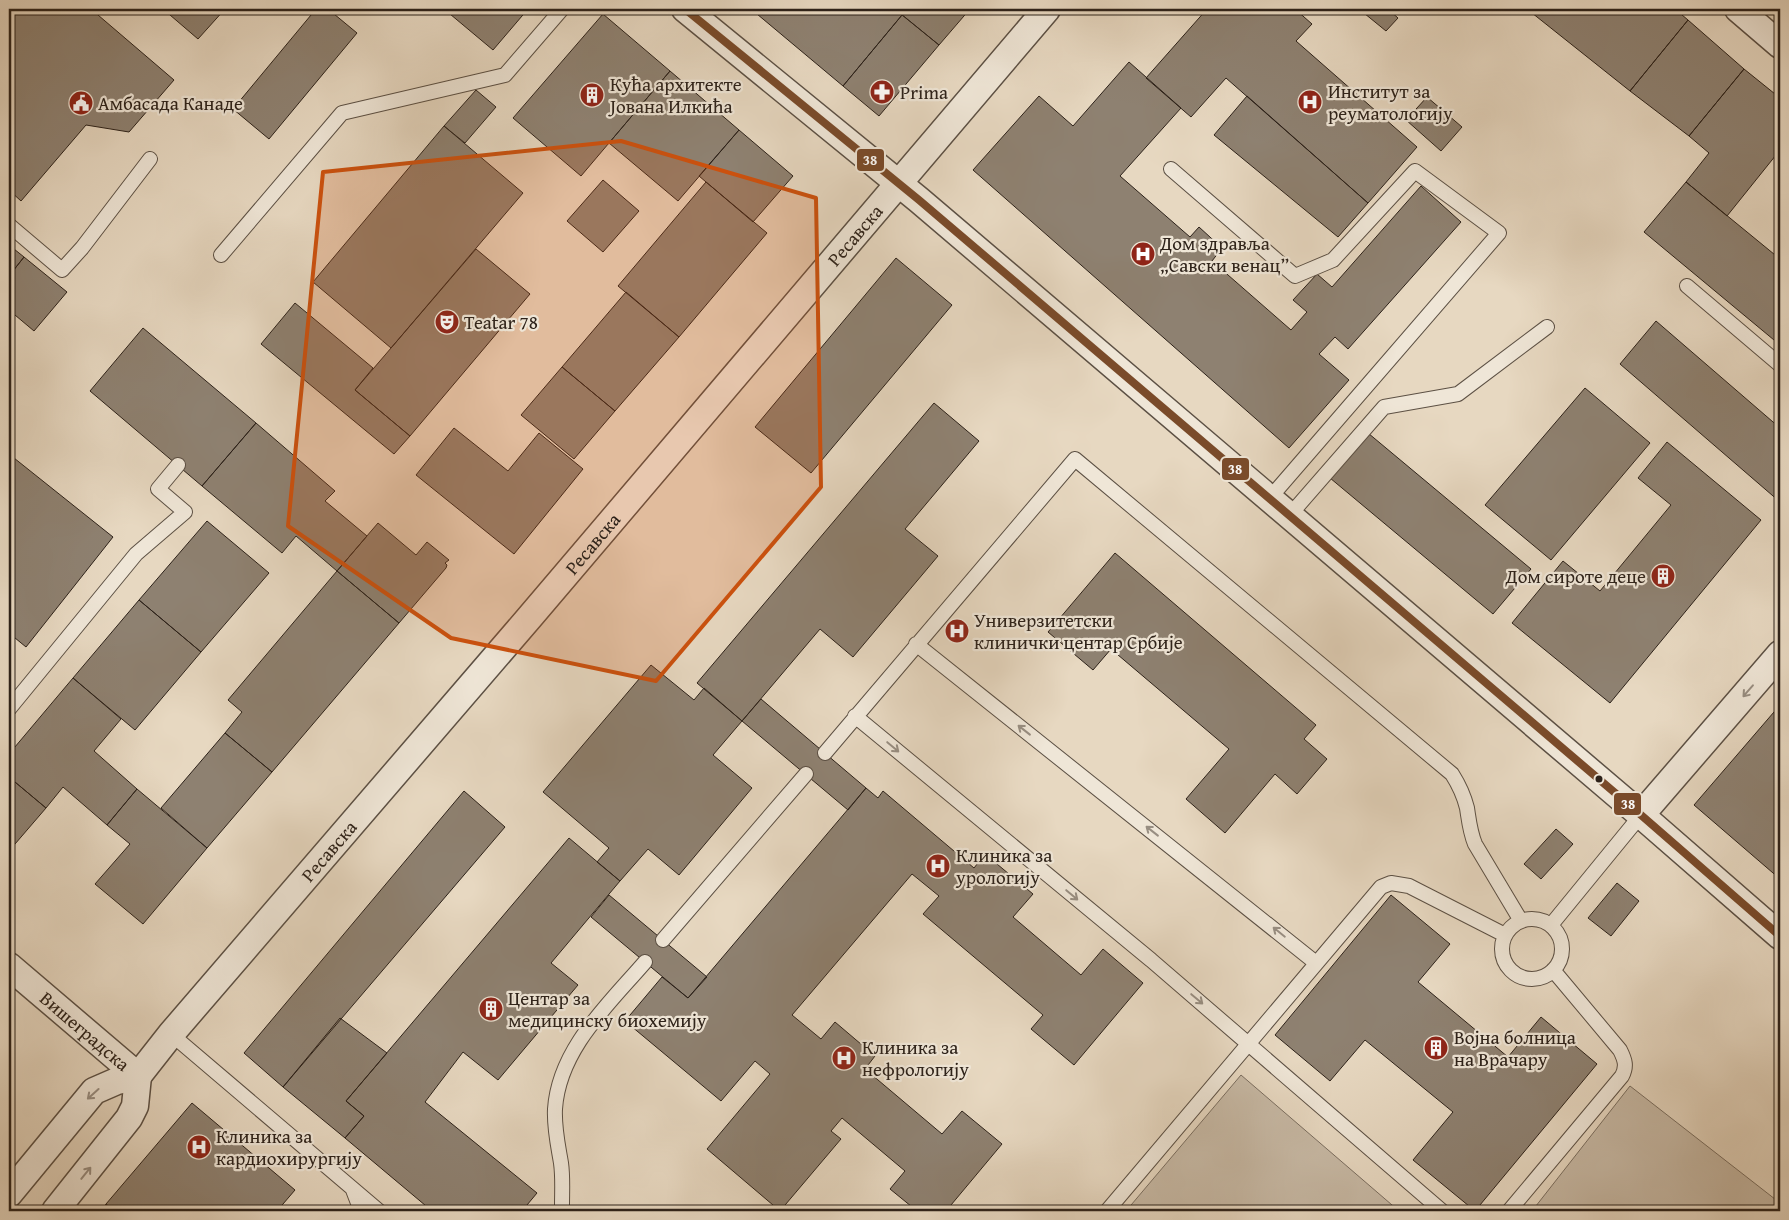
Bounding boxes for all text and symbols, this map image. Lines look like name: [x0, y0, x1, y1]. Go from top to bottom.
place label: Кућа архитекте Јована Илкића: [608, 70, 742, 120]
place label: Институт за реуматологију: [1328, 77, 1453, 127]
place label: Prima: [900, 78, 948, 106]
pharmacy icon: Prima: [869, 79, 895, 105]
building icon: Кућа архитекте Јована Илкића: [579, 82, 605, 108]
place label: Амбасада Канаде: [98, 89, 243, 117]
hospital icon: Институт за реуматологију: [1297, 89, 1323, 115]
public building icon: Амбасада Канаде: [68, 90, 94, 116]
line badge: 38: [856, 148, 885, 172]
text: 38: [863, 150, 877, 170]
street label: Ресавска: [820, 198, 889, 272]
place label: Дом здравља „Савски венац”: [1159, 229, 1289, 279]
hospital icon: Дом здравља „Савски венац”: [1130, 241, 1156, 267]
place label: Teatar 78: [464, 308, 538, 336]
theatre icon: Teatar 78: [434, 309, 460, 335]
line badge: 38: [1221, 457, 1250, 481]
text: 38: [1228, 459, 1242, 479]
street label: Ресавска: [558, 507, 627, 581]
place label: Дом сироте деце: [1504, 562, 1646, 590]
building icon: Дом сироте деце: [1650, 563, 1676, 589]
place label: Универзитетски клинички центар Србије: [974, 606, 1183, 656]
hospital icon: Универзитетски клинички центар Србије: [944, 618, 970, 644]
one-way arrow: [1742, 685, 1754, 698]
one-way arrow: [1018, 724, 1031, 735]
one-way arrow: [886, 742, 899, 753]
unlabelled marker: [1594, 774, 1604, 784]
line badge: 38: [1613, 792, 1642, 816]
text: 38: [1621, 794, 1635, 814]
street label: Ресавска: [294, 814, 363, 888]
one-way arrow: [1146, 825, 1159, 836]
place label: Клиника за урологију: [955, 841, 1052, 891]
hospital icon: Клиника за урологију: [925, 853, 951, 879]
one-way arrow: [1065, 890, 1078, 901]
one-way arrow: [1272, 927, 1285, 938]
street label: Вишеградска: [34, 984, 136, 1077]
place label: Центар за медицинску биохемију: [508, 984, 707, 1034]
one-way arrow: [1190, 994, 1203, 1005]
building icon: Центар за медицинску биохемију: [478, 996, 504, 1022]
place label: Војна болница на Врачару: [1454, 1023, 1576, 1073]
place label: Клиника за нефрологију: [862, 1033, 969, 1083]
building icon: Војна болница на Врачару: [1423, 1035, 1449, 1061]
hospital icon: Клиника за нефрологију: [831, 1045, 857, 1071]
one-way arrow: [87, 1088, 99, 1100]
place label: Клиника за кардиохирургију: [216, 1122, 362, 1172]
hospital icon: Клиника за кардиохирургију: [186, 1134, 212, 1160]
one-way arrow: [80, 1167, 91, 1180]

